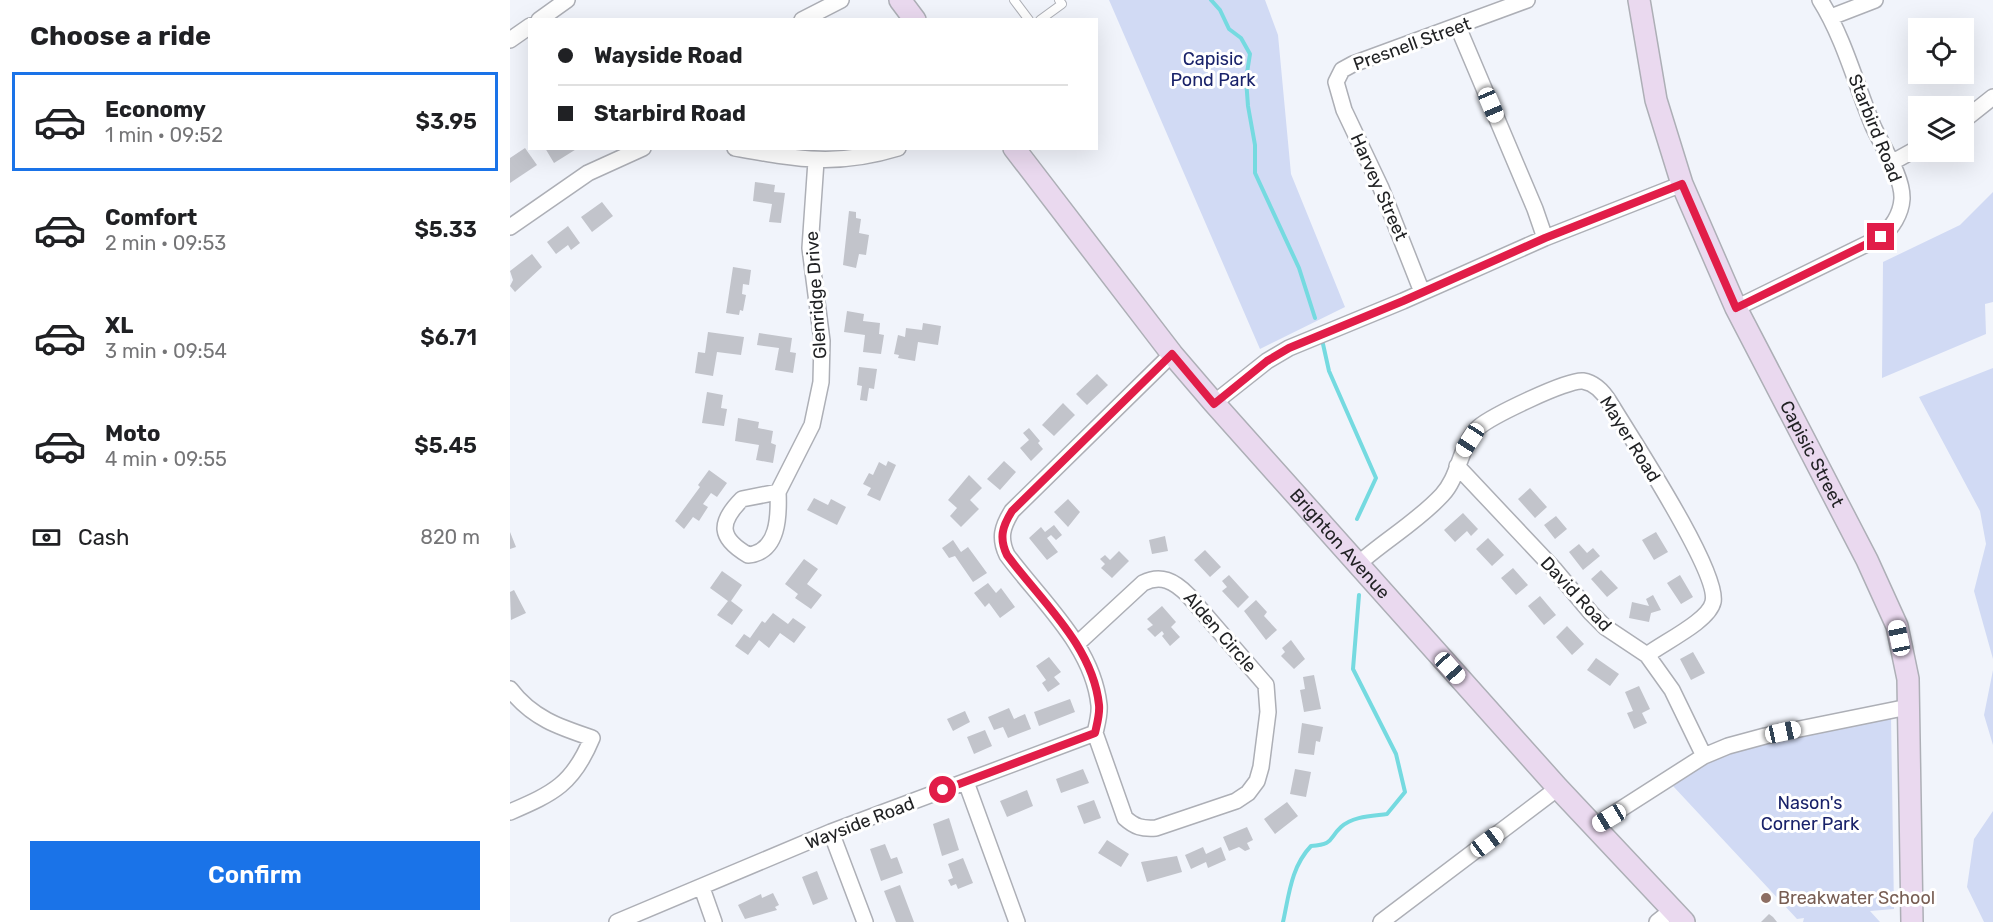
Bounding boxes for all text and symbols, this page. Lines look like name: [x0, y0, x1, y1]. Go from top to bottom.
street label: Presnell Street: [1350, 13, 1474, 75]
map controls: [1908, 18, 1974, 162]
button: locate: [1908, 18, 1974, 84]
text: Choose a ride: [30, 20, 211, 52]
text: Wayside Road: [594, 42, 743, 69]
park label: Capisic Pond Park: [1170, 48, 1256, 91]
street label: Starbird Road: [1843, 71, 1907, 185]
car: [1476, 85, 1506, 125]
icon: car: [33, 95, 87, 149]
text: Economy: [105, 96, 206, 123]
button: layers: [1908, 96, 1974, 162]
text: Starbird Road: [594, 100, 746, 127]
text: $3.95: [416, 108, 477, 135]
text: 1 min · 09:52: [105, 123, 223, 147]
street label: Harvey Street: [1346, 130, 1412, 244]
icon: car: [33, 203, 87, 257]
text: Comfort: [105, 204, 197, 231]
text: $5.33: [414, 216, 477, 243]
route end: [1867, 223, 1894, 250]
street label: Glenridge Drive: [801, 230, 831, 360]
text: 2 min · 09:53: [105, 231, 226, 255]
icon: car: [33, 311, 87, 365]
text: XL: [105, 312, 133, 339]
text: $6.71: [420, 324, 477, 351]
text: 3 min · 09:54: [105, 339, 227, 363]
street label: Mayer Road: [1595, 392, 1665, 486]
street label: Capisic Street: [1775, 397, 1849, 511]
icon: car: [33, 419, 87, 473]
text: Moto: [105, 420, 160, 447]
car: [1453, 420, 1487, 460]
text: $5.45: [414, 432, 477, 459]
text: 4 min · 09:55: [105, 447, 227, 471]
street label: Brighton Avenue: [1285, 484, 1395, 603]
icon: cash: [30, 521, 63, 554]
text: Cash: [78, 524, 129, 551]
text: 820 m: [420, 525, 480, 549]
street label: David Road: [1536, 552, 1616, 636]
street label: Alden Circle: [1179, 587, 1261, 677]
car: [1886, 619, 1912, 657]
car: [1431, 649, 1469, 687]
car: [1764, 719, 1802, 745]
route start: [929, 776, 956, 803]
street label: Wayside Road: [802, 792, 918, 854]
park label: Nason's Corner Park: [1761, 792, 1860, 835]
car: [1589, 801, 1629, 835]
car: [1467, 824, 1507, 860]
button: Confirm: [30, 841, 480, 910]
place label: Breakwater School: [1778, 887, 1935, 909]
marker: Breakwater School: [1759, 891, 1773, 905]

